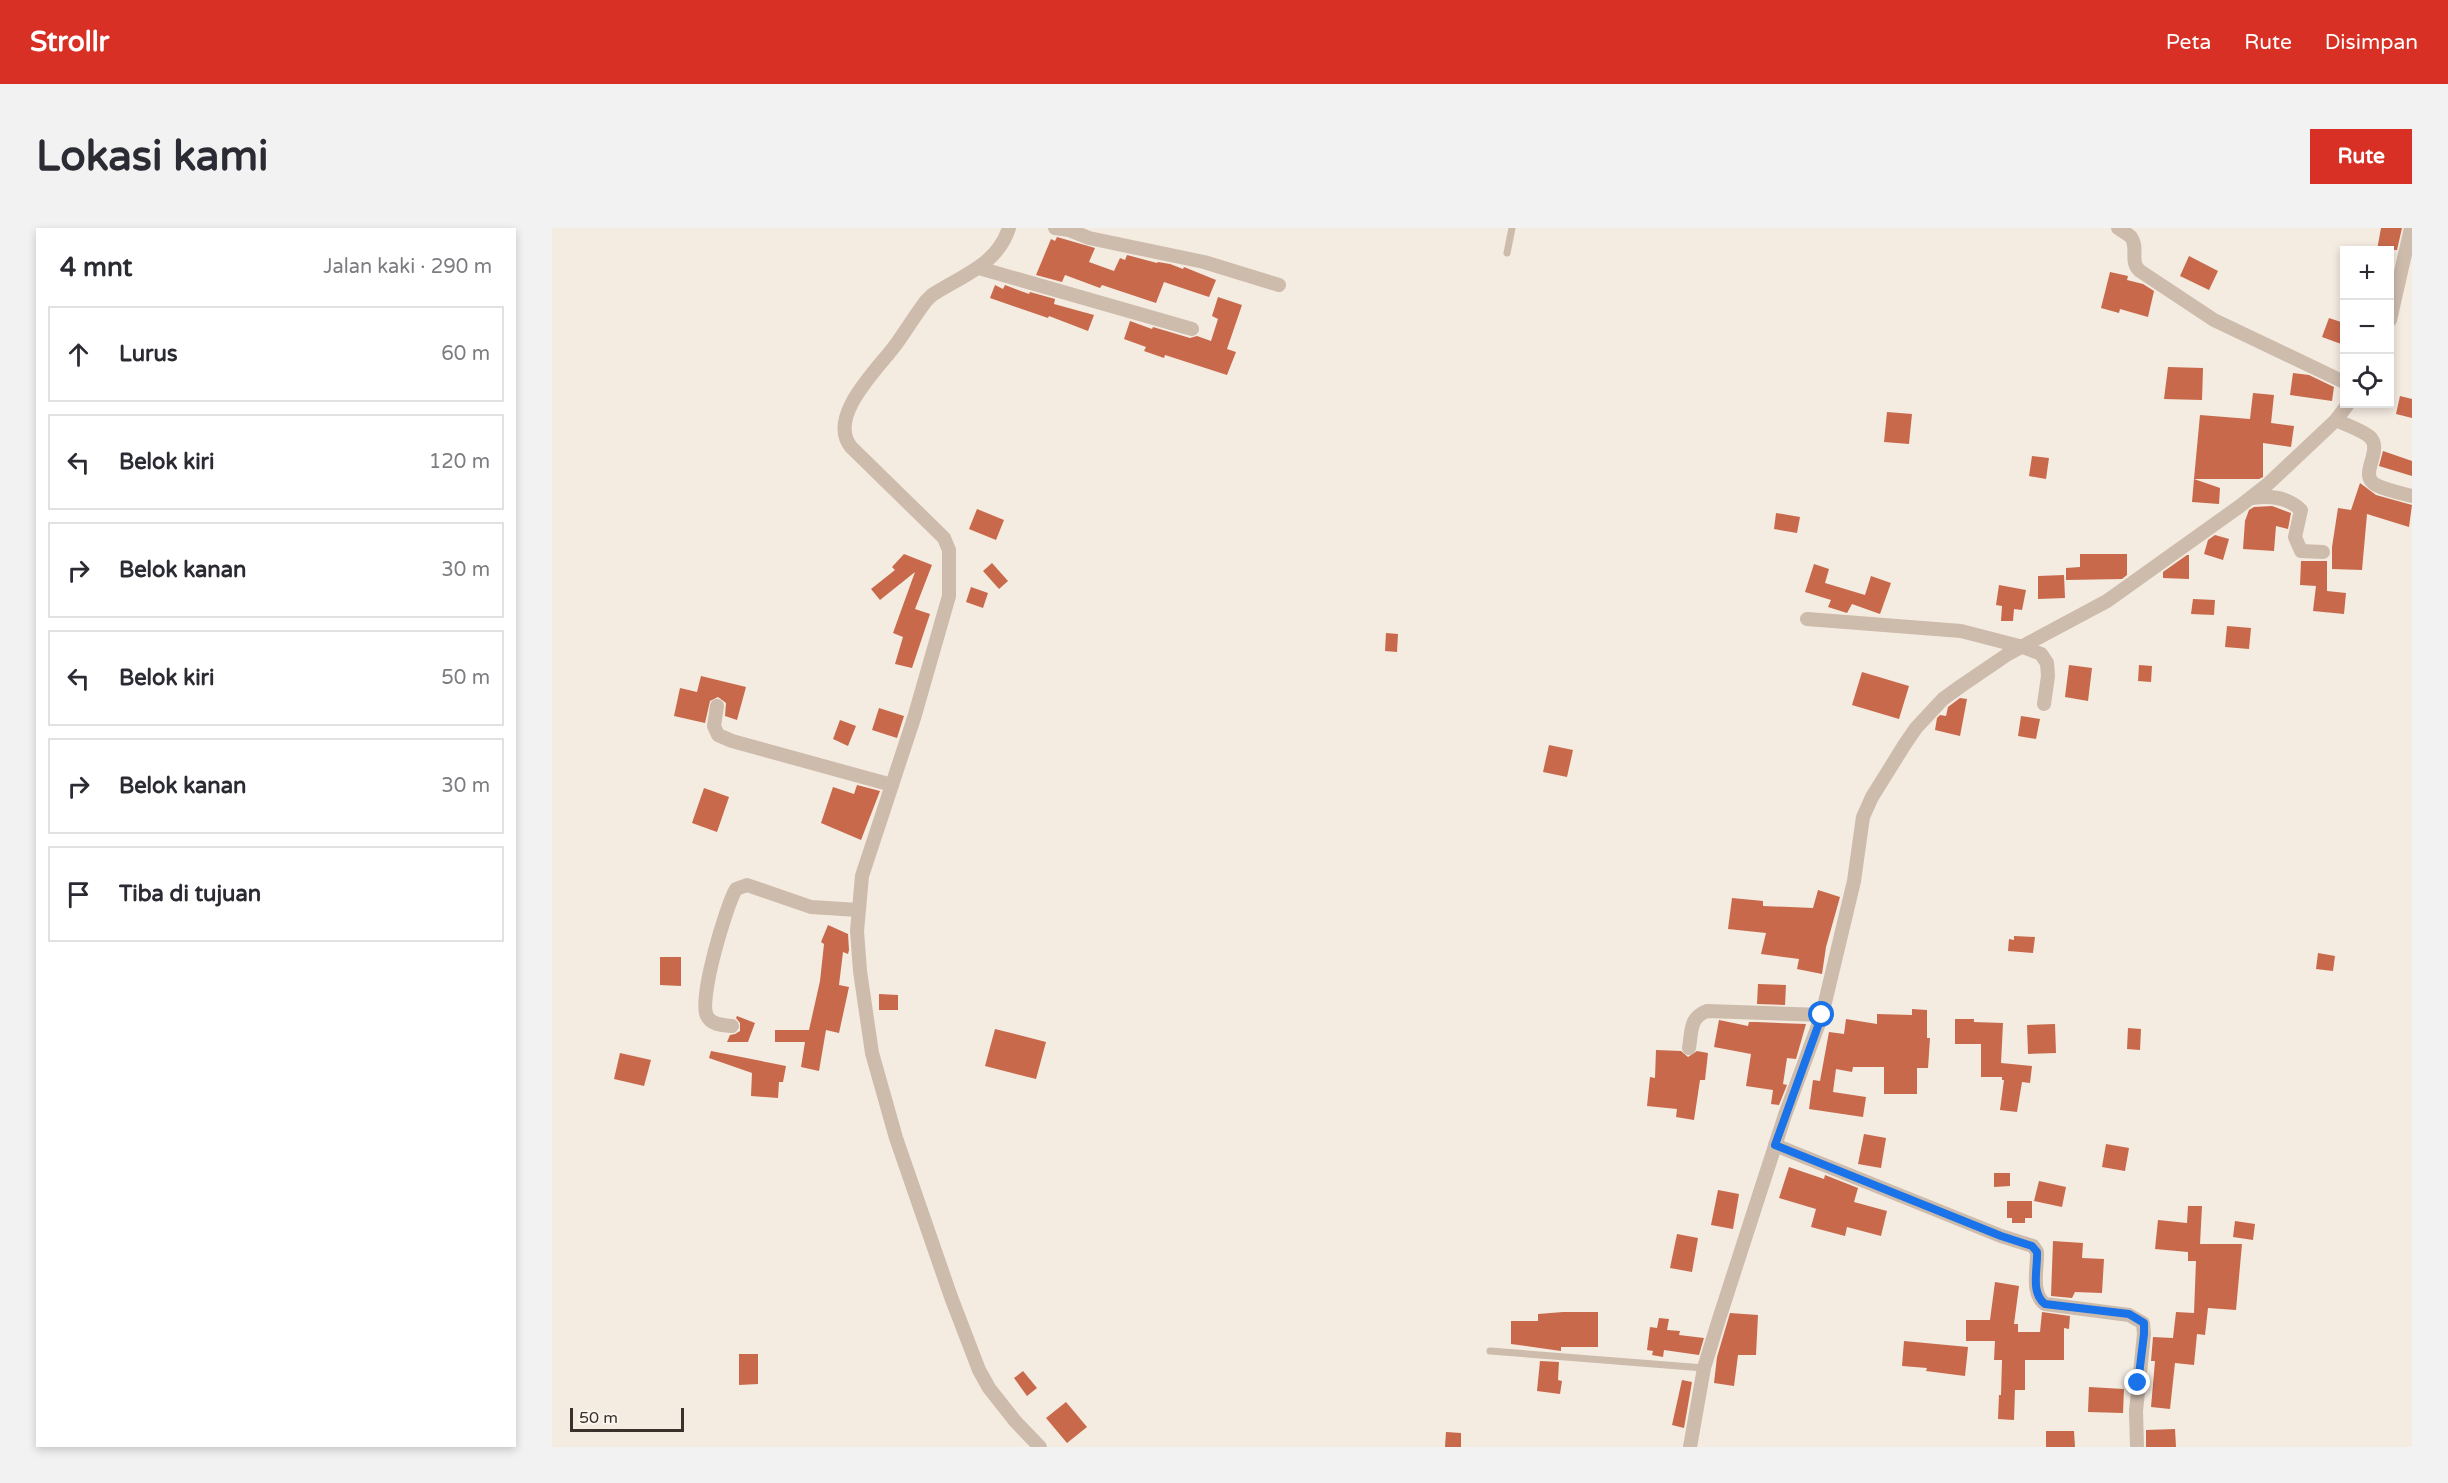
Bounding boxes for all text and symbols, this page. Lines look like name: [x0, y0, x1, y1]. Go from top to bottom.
text: Strollr: [30, 25, 109, 59]
text: Peta: [2166, 30, 2211, 55]
text: Rute: [2244, 30, 2292, 55]
text: Disimpan: [2325, 30, 2418, 55]
button: Rute: [2310, 129, 2412, 184]
text: Lokasi kami: [36, 131, 268, 182]
map controls: [2340, 246, 2394, 408]
button: +: [2340, 246, 2394, 300]
text: 4 mnt: [60, 252, 132, 283]
text: Jalan kaki · 290 m: [323, 255, 492, 279]
button: −: [2340, 300, 2394, 354]
icon: ahead: [62, 338, 95, 371]
text: Lurus: [119, 341, 177, 367]
text: 60 m: [441, 342, 490, 366]
button: locate: [2340, 354, 2394, 408]
icon: left: [62, 446, 95, 479]
text: Belok kiri: [119, 449, 215, 475]
text: 120 m: [429, 450, 490, 474]
icon: right: [62, 554, 95, 587]
text: Belok kanan: [119, 557, 246, 583]
text: 30 m: [441, 558, 490, 582]
icon: left: [62, 662, 95, 695]
text: Belok kiri: [119, 665, 215, 691]
text: 50 m: [441, 666, 490, 690]
icon: right: [62, 770, 95, 803]
text: Belok kanan: [119, 773, 246, 799]
text: 30 m: [441, 774, 490, 798]
icon: arrive: [62, 878, 95, 911]
text: Tiba di tujuan: [119, 881, 261, 907]
route start: [1808, 1001, 1834, 1027]
route end: [2124, 1369, 2150, 1395]
scale bar: [570, 1405, 684, 1432]
text: 50 m: [579, 1408, 618, 1428]

